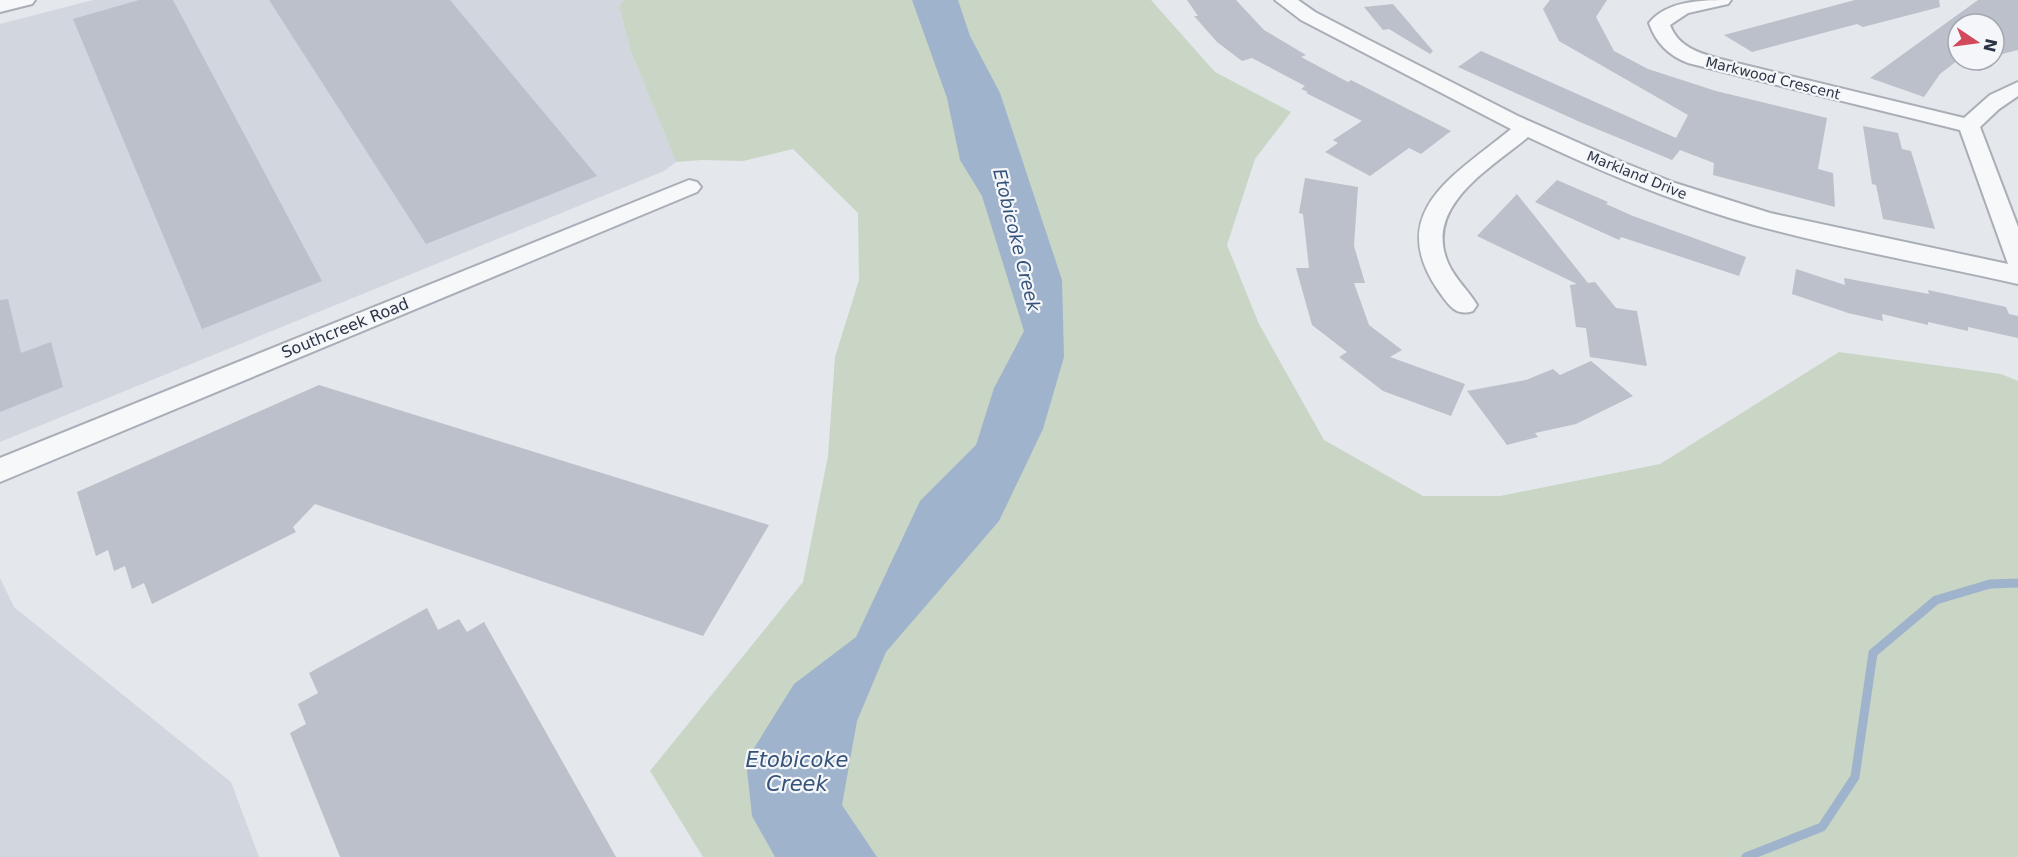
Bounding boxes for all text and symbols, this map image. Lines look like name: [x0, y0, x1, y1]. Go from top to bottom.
north arrow: [1946, 12, 2006, 72]
text: N: [1979, 37, 2001, 54]
street label: Markwood Crescent: [1704, 54, 1842, 103]
street label: Markland Drive: [1585, 148, 1689, 202]
water label: Etobicoke Creek: [989, 166, 1045, 315]
street label: Southcreek Road: [279, 294, 411, 362]
water label: Etobicoke Creek: [746, 748, 849, 796]

